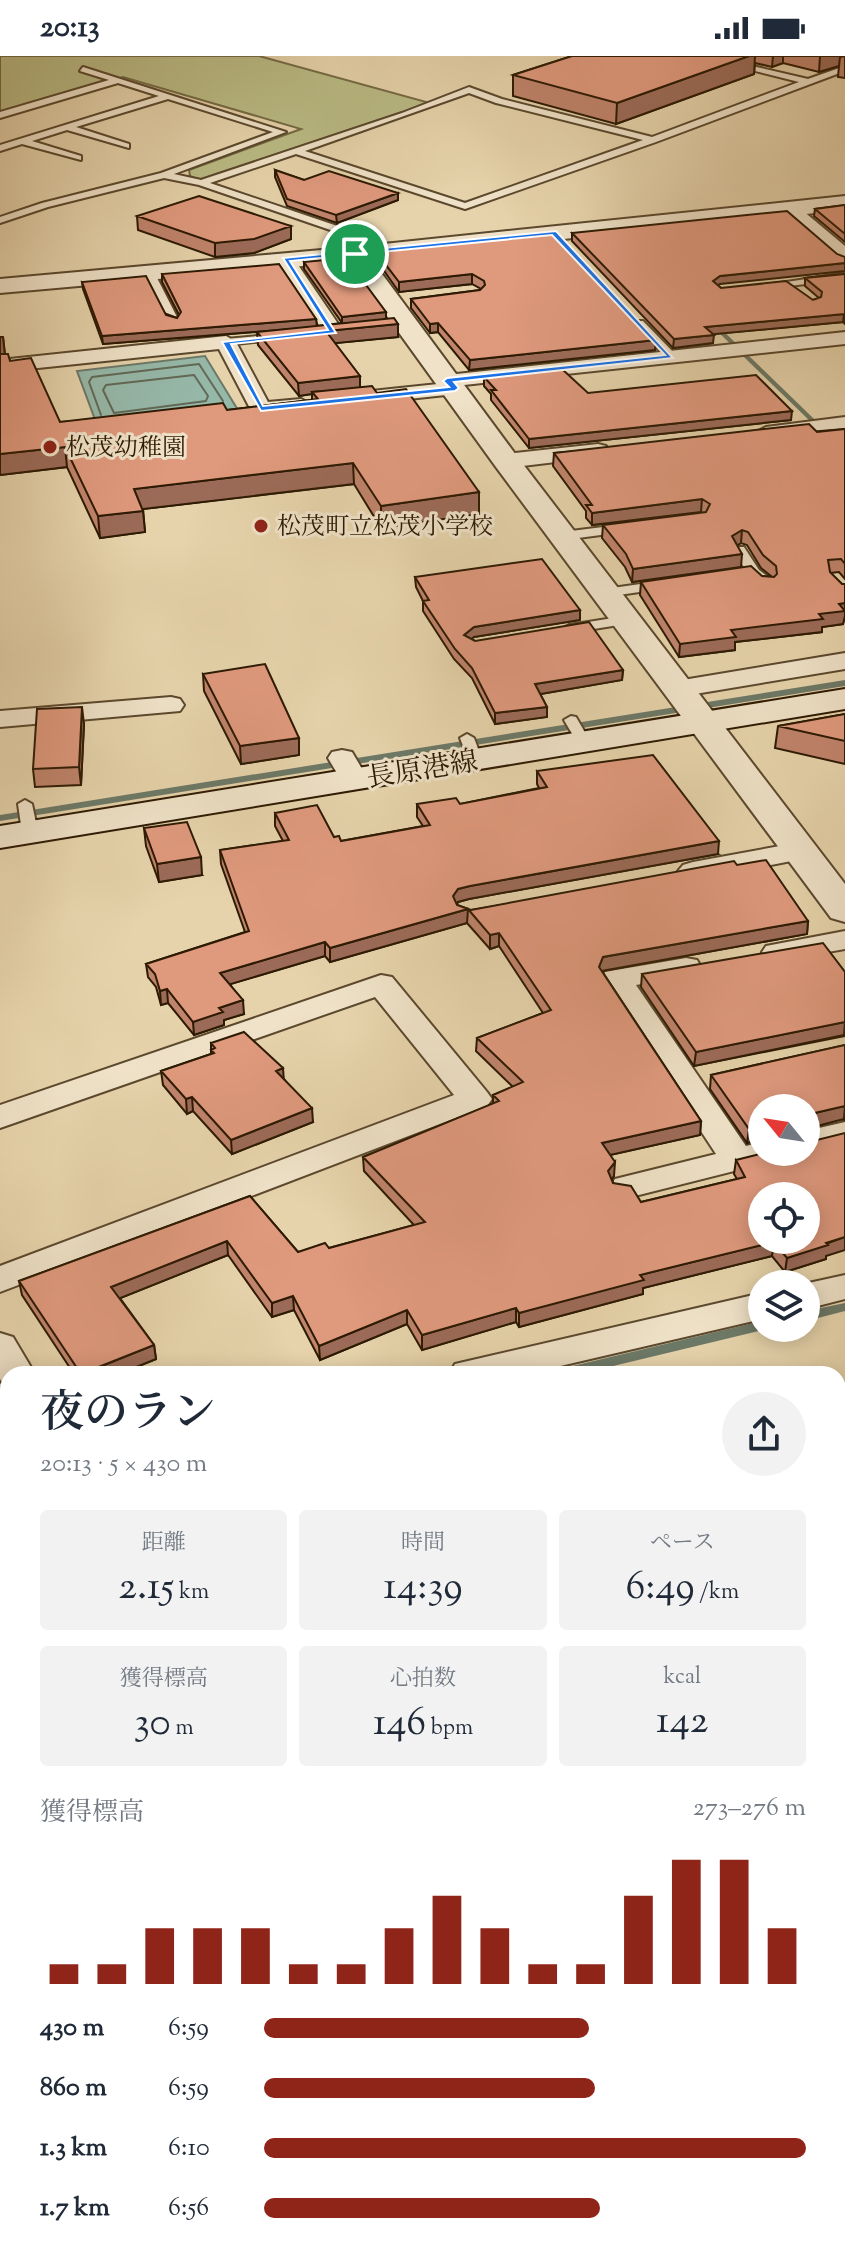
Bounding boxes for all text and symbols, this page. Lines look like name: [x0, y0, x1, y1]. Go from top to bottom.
text: 20:13: [40, 7, 100, 50]
pin: [321, 220, 389, 288]
icon: arrive: [333, 232, 377, 276]
place label: 松茂幼稚園: [66, 432, 186, 466]
marker: 松茂幼稚園: [41, 438, 59, 456]
place label: 松茂町立松茂小学校: [277, 511, 493, 545]
marker: 松茂町立松茂小学校: [252, 517, 270, 535]
street label: 長原港線: [364, 742, 481, 799]
north arrow: [748, 1094, 820, 1166]
map controls: [748, 1094, 820, 1342]
button: locate: [748, 1182, 820, 1254]
button: layers: [748, 1270, 820, 1342]
text: 夜のラン: [40, 1384, 216, 1447]
button: share: [722, 1392, 806, 1476]
text: 20:13 · 5 × 430 m: [40, 1446, 207, 1483]
text: 距離: [142, 1528, 186, 1560]
text: 時間: [401, 1528, 445, 1560]
text: ペース: [650, 1528, 715, 1560]
text: 2.15: [118, 1560, 174, 1617]
text: 14:39: [383, 1560, 463, 1617]
text: 6:49: [626, 1560, 695, 1617]
text: km: [174, 1577, 209, 1609]
text: /km: [695, 1577, 739, 1609]
text: kcal: [663, 1662, 701, 1694]
text: 獲得標高: [120, 1664, 208, 1696]
text: 心拍数: [390, 1664, 456, 1696]
text: 142: [656, 1694, 709, 1751]
text: 30: [134, 1696, 171, 1753]
text: 146: [373, 1696, 426, 1753]
text: m: [171, 1713, 194, 1745]
text: bpm: [426, 1713, 473, 1745]
text: 273–276 m: [693, 1790, 806, 1827]
text: 獲得標高: [40, 1795, 144, 1832]
text: 430 m: [40, 2010, 104, 2047]
text: 6:59: [168, 2010, 209, 2047]
text: 860 m: [40, 2070, 107, 2107]
text: 6:59: [168, 2070, 209, 2107]
text: 1.3 km: [40, 2130, 107, 2167]
text: 6:10: [168, 2130, 210, 2167]
text: 1.7 km: [40, 2190, 110, 2227]
text: 6:56: [168, 2190, 209, 2227]

